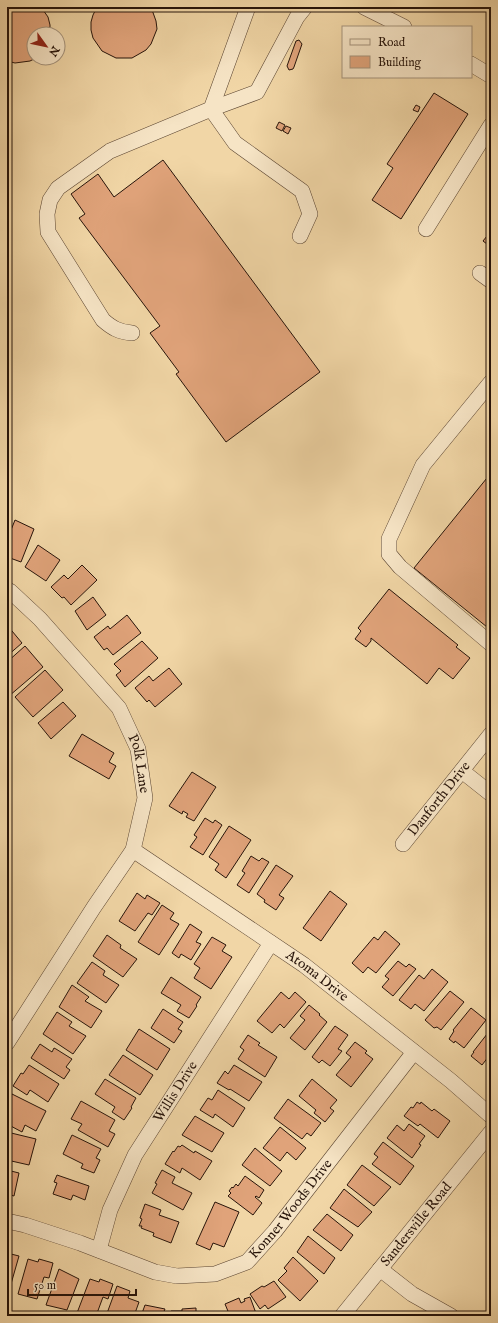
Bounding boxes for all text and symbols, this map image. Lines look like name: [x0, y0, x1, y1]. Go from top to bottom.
north arrow: [26, 26, 66, 66]
legend: [342, 26, 472, 78]
text: Road: [378, 35, 406, 50]
text: N: [45, 42, 63, 59]
text: Building: [378, 55, 422, 70]
street label: Polk Lane: [123, 731, 153, 795]
street label: Danforth Drive: [404, 757, 475, 840]
street label: Atoma Drive: [281, 946, 353, 1006]
street label: Willis Drive: [149, 1057, 202, 1126]
street label: Konner Woods Drive: [245, 1155, 337, 1263]
street label: Sandersville Road: [377, 1178, 456, 1270]
scale bar: [28, 1271, 136, 1297]
text: 50 m: [34, 1278, 56, 1293]

